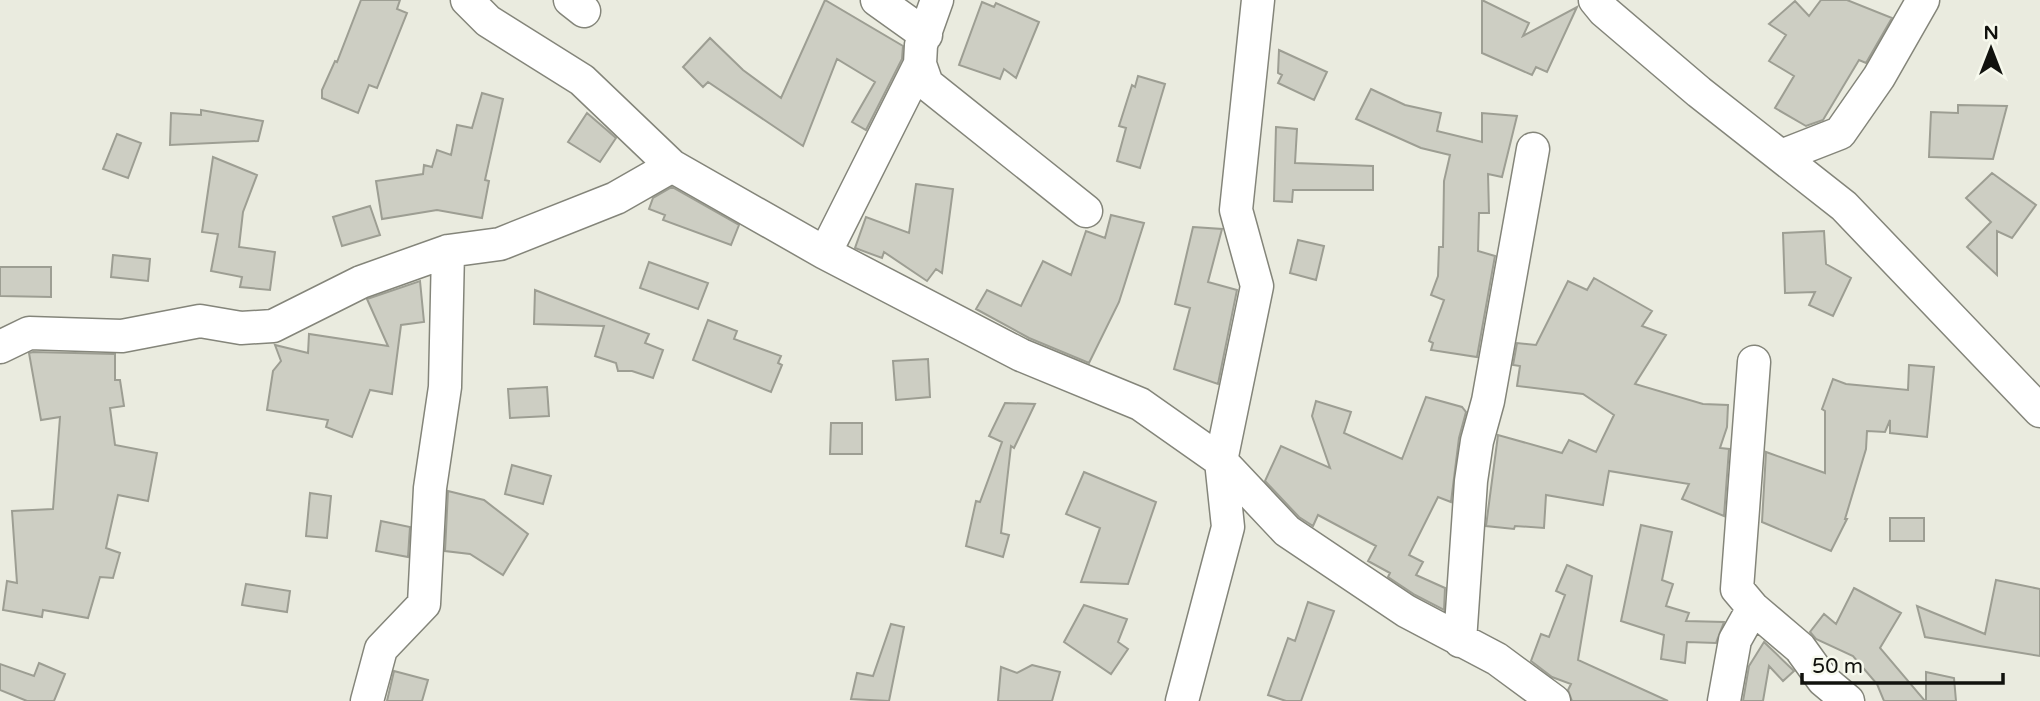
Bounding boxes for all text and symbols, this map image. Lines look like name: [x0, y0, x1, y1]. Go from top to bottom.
north arrow: [1956, 14, 2026, 84]
text: N: [1983, 22, 1999, 44]
scale bar: [1802, 642, 2003, 686]
text: 50 m: [1812, 654, 1863, 679]

